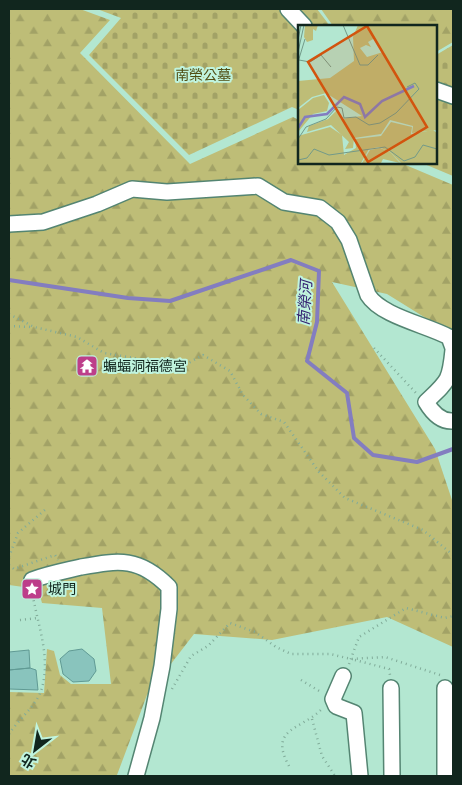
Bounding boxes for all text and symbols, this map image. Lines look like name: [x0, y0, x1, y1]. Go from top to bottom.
inset map: [298, 25, 437, 164]
park label: 南榮公墓: [175, 67, 231, 83]
water label: 南榮河: [294, 277, 315, 326]
temple icon: 蝙蝠洞福德宮: [75, 354, 99, 378]
place label: 蝙蝠洞福德宮: [103, 358, 187, 374]
place icon: 城門: [20, 577, 44, 601]
place label: 城門: [48, 581, 76, 597]
north arrow: [10, 725, 60, 775]
text: 北: [18, 751, 38, 772]

